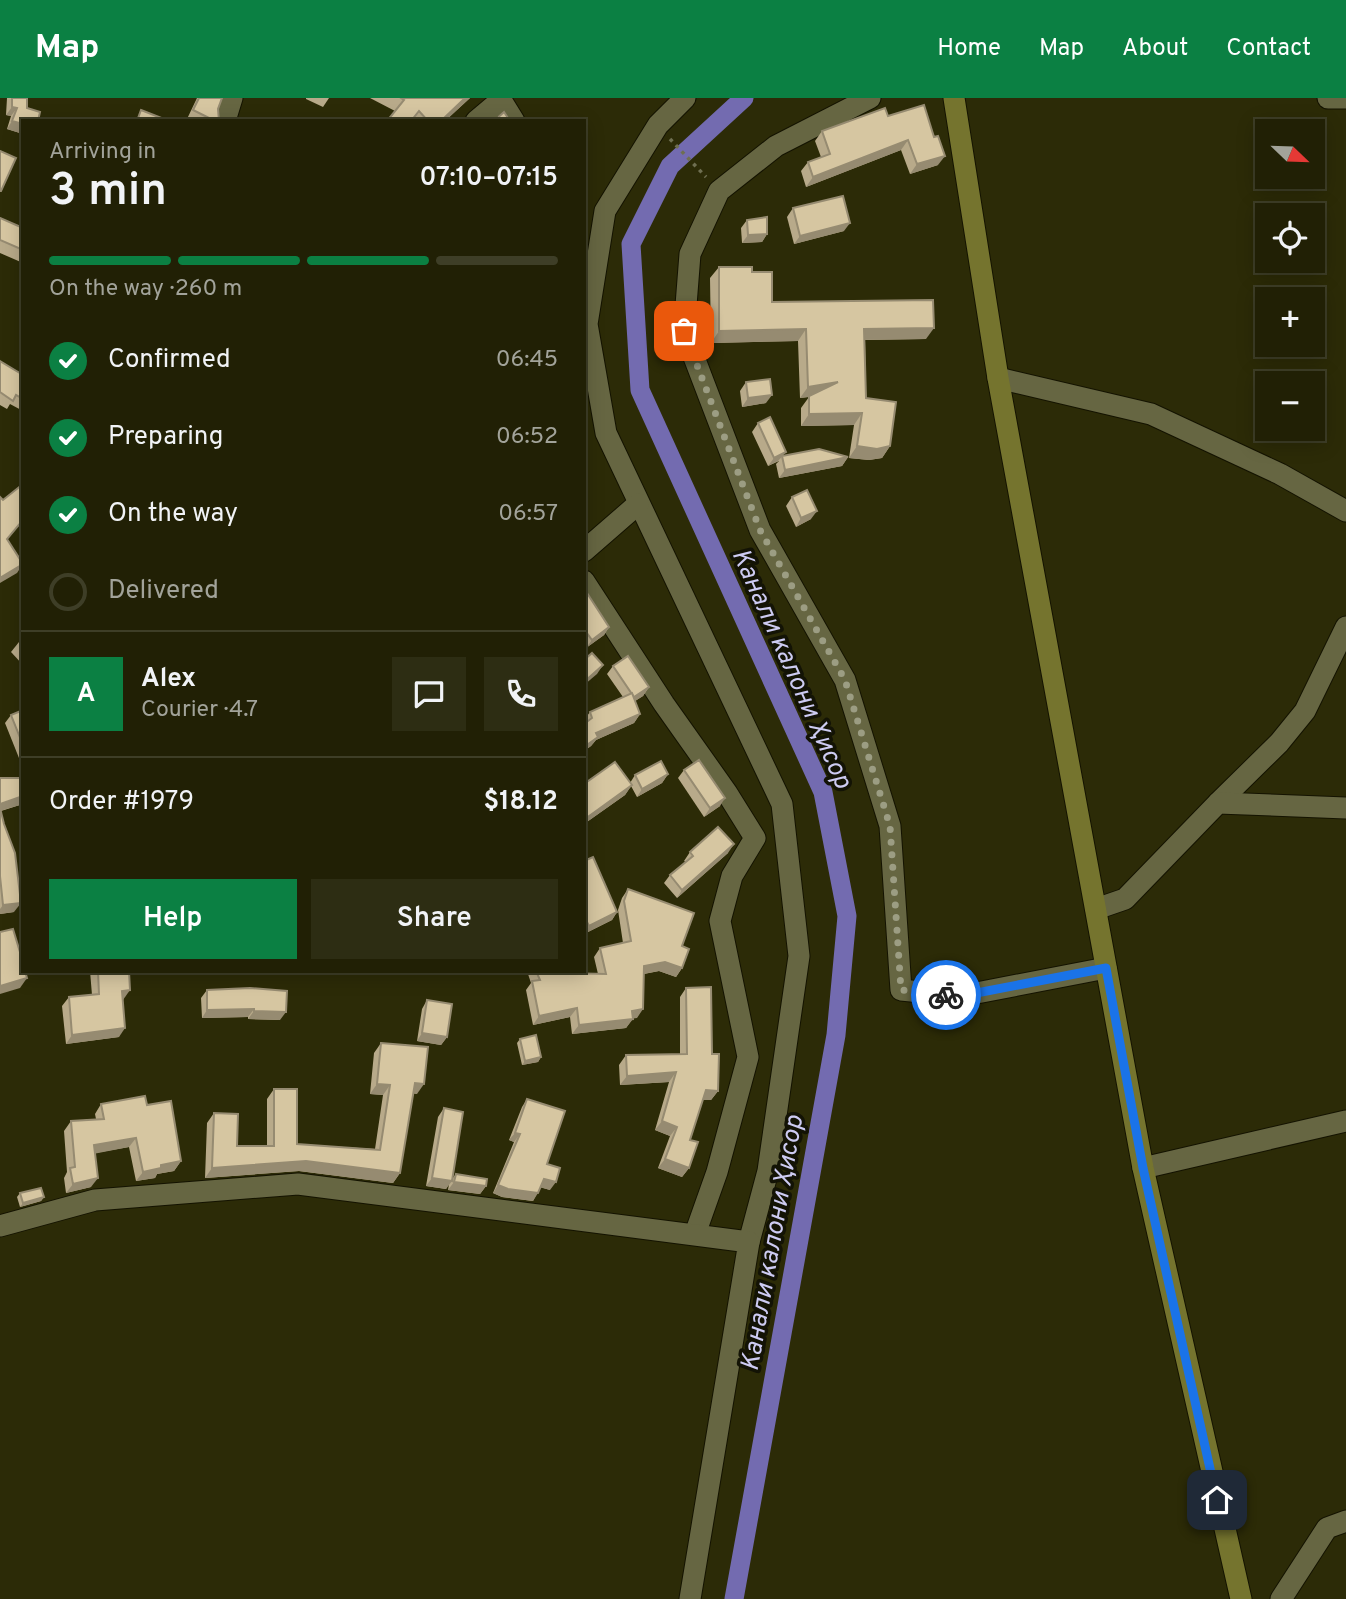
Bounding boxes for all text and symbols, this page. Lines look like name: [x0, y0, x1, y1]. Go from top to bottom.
text: Map: [35, 28, 99, 70]
text: Home: [937, 34, 1001, 64]
text: Map: [1039, 34, 1084, 64]
text: About: [1122, 34, 1188, 64]
text: Contact: [1226, 34, 1311, 64]
north arrow: [1255, 119, 1325, 189]
map controls: [1255, 119, 1325, 441]
text: Arriving in: [49, 138, 156, 167]
text: 07:10–07:15: [420, 162, 558, 195]
text: 3 min: [49, 163, 167, 222]
button: locate: [1255, 203, 1325, 273]
text: On the way · 260 m: [49, 275, 242, 304]
button: +: [1255, 287, 1325, 357]
pin: [654, 301, 714, 361]
icon: bag: [665, 312, 703, 350]
icon: check: [49, 342, 87, 380]
text: Confirmed: [108, 344, 231, 377]
text: 06:45: [496, 346, 558, 375]
button: −: [1255, 371, 1325, 441]
icon: check: [49, 419, 87, 457]
text: Preparing: [108, 421, 223, 454]
text: 06:52: [496, 423, 558, 452]
icon: check: [49, 496, 87, 534]
text: On the way: [108, 498, 238, 531]
text: 06:57: [498, 500, 558, 529]
water label: Канали калони Ҳисор: [723, 544, 859, 795]
text: Delivered: [108, 575, 219, 608]
button: chat: [392, 657, 466, 731]
button: phone: [484, 657, 558, 731]
text: Alex: [141, 663, 196, 696]
text: A: [77, 678, 95, 711]
text: Courier · 4.7: [141, 696, 258, 725]
text: Order #1979: [49, 786, 194, 819]
text: $18.12: [484, 786, 558, 819]
button: Help: [49, 879, 297, 959]
button: Share: [311, 879, 558, 959]
courier: [911, 960, 981, 1030]
icon: bike: [927, 976, 965, 1014]
water label: Канали калони Ҳисор: [735, 1112, 812, 1374]
pin: [1187, 1470, 1247, 1530]
icon: home: [1198, 1481, 1236, 1519]

